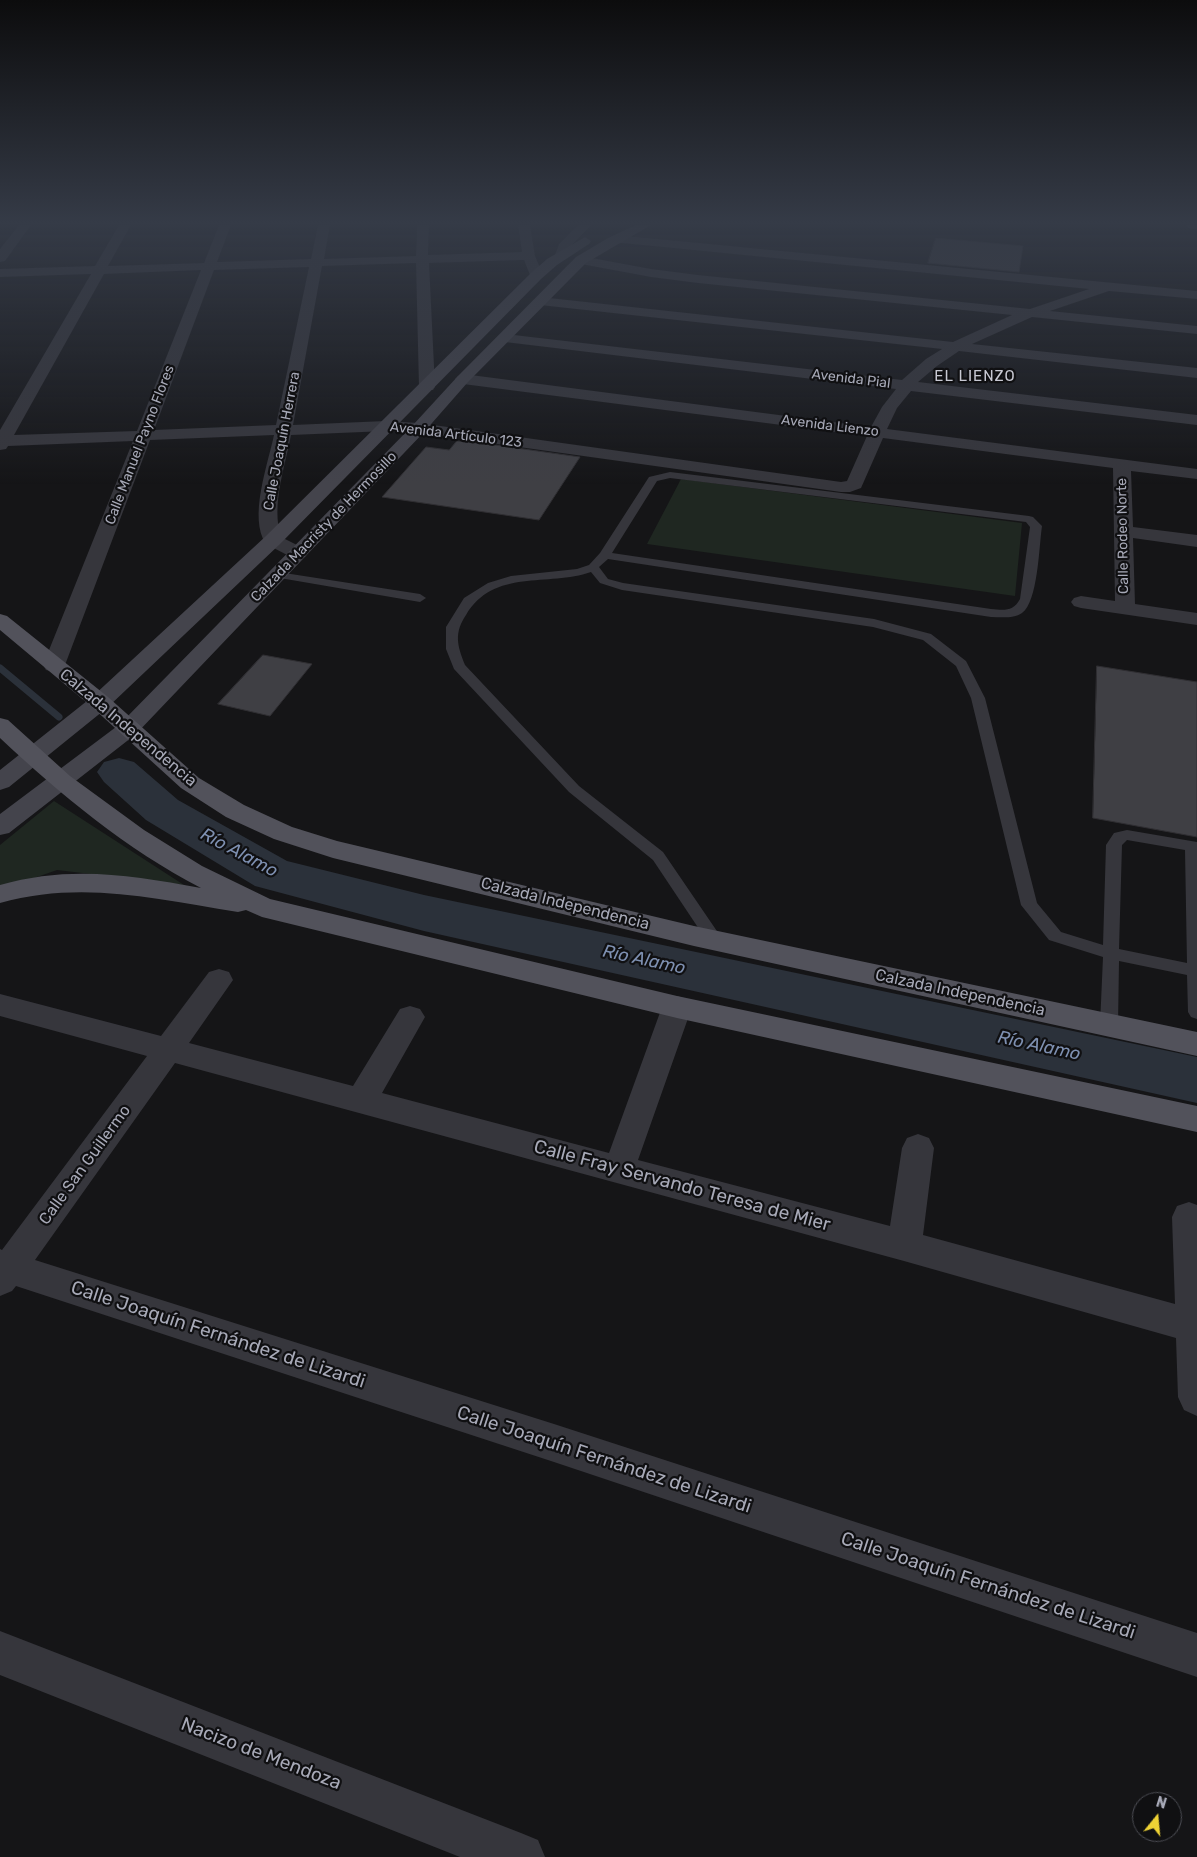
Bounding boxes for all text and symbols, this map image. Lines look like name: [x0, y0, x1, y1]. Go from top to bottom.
street label: Calle Manuel Payno Flores: [102, 363, 178, 527]
street label: Avenida Pial: [811, 366, 891, 392]
district label: EL LIENZO: [933, 368, 1017, 386]
street label: Calle Joaquín Herrera: [260, 370, 304, 512]
street label: Avenida Lienzo: [780, 412, 880, 440]
street label: Avenida Artículo 123: [389, 419, 523, 451]
street label: Calzada Macristy de Hermosillo: [248, 448, 400, 606]
street label: Calle Rodeo Norte: [1114, 478, 1132, 594]
street label: Calzada Independencia: [56, 665, 200, 791]
water label: Río Alamo: [197, 824, 281, 882]
street label: Calzada Independencia: [479, 874, 651, 934]
water label: Río Alamo: [601, 941, 687, 979]
street label: Calzada Independencia: [873, 966, 1047, 1020]
water label: Río Alamo: [996, 1027, 1082, 1065]
street label: Calle San Guillermo: [35, 1101, 135, 1229]
street label: Calle Fray Servando Teresa de Mier: [531, 1135, 833, 1237]
street label: Calle Joaquín Fernández de Lizardi: [68, 1277, 368, 1393]
street label: Calle Joaquín Fernández de Lizardi: [454, 1402, 754, 1518]
street label: Calle Joaquín Fernández de Lizardi: [838, 1528, 1138, 1644]
street label: Nacizo de Mendoza: [178, 1713, 344, 1795]
north arrow: [1132, 1792, 1182, 1842]
text: N: [1154, 1794, 1169, 1813]

